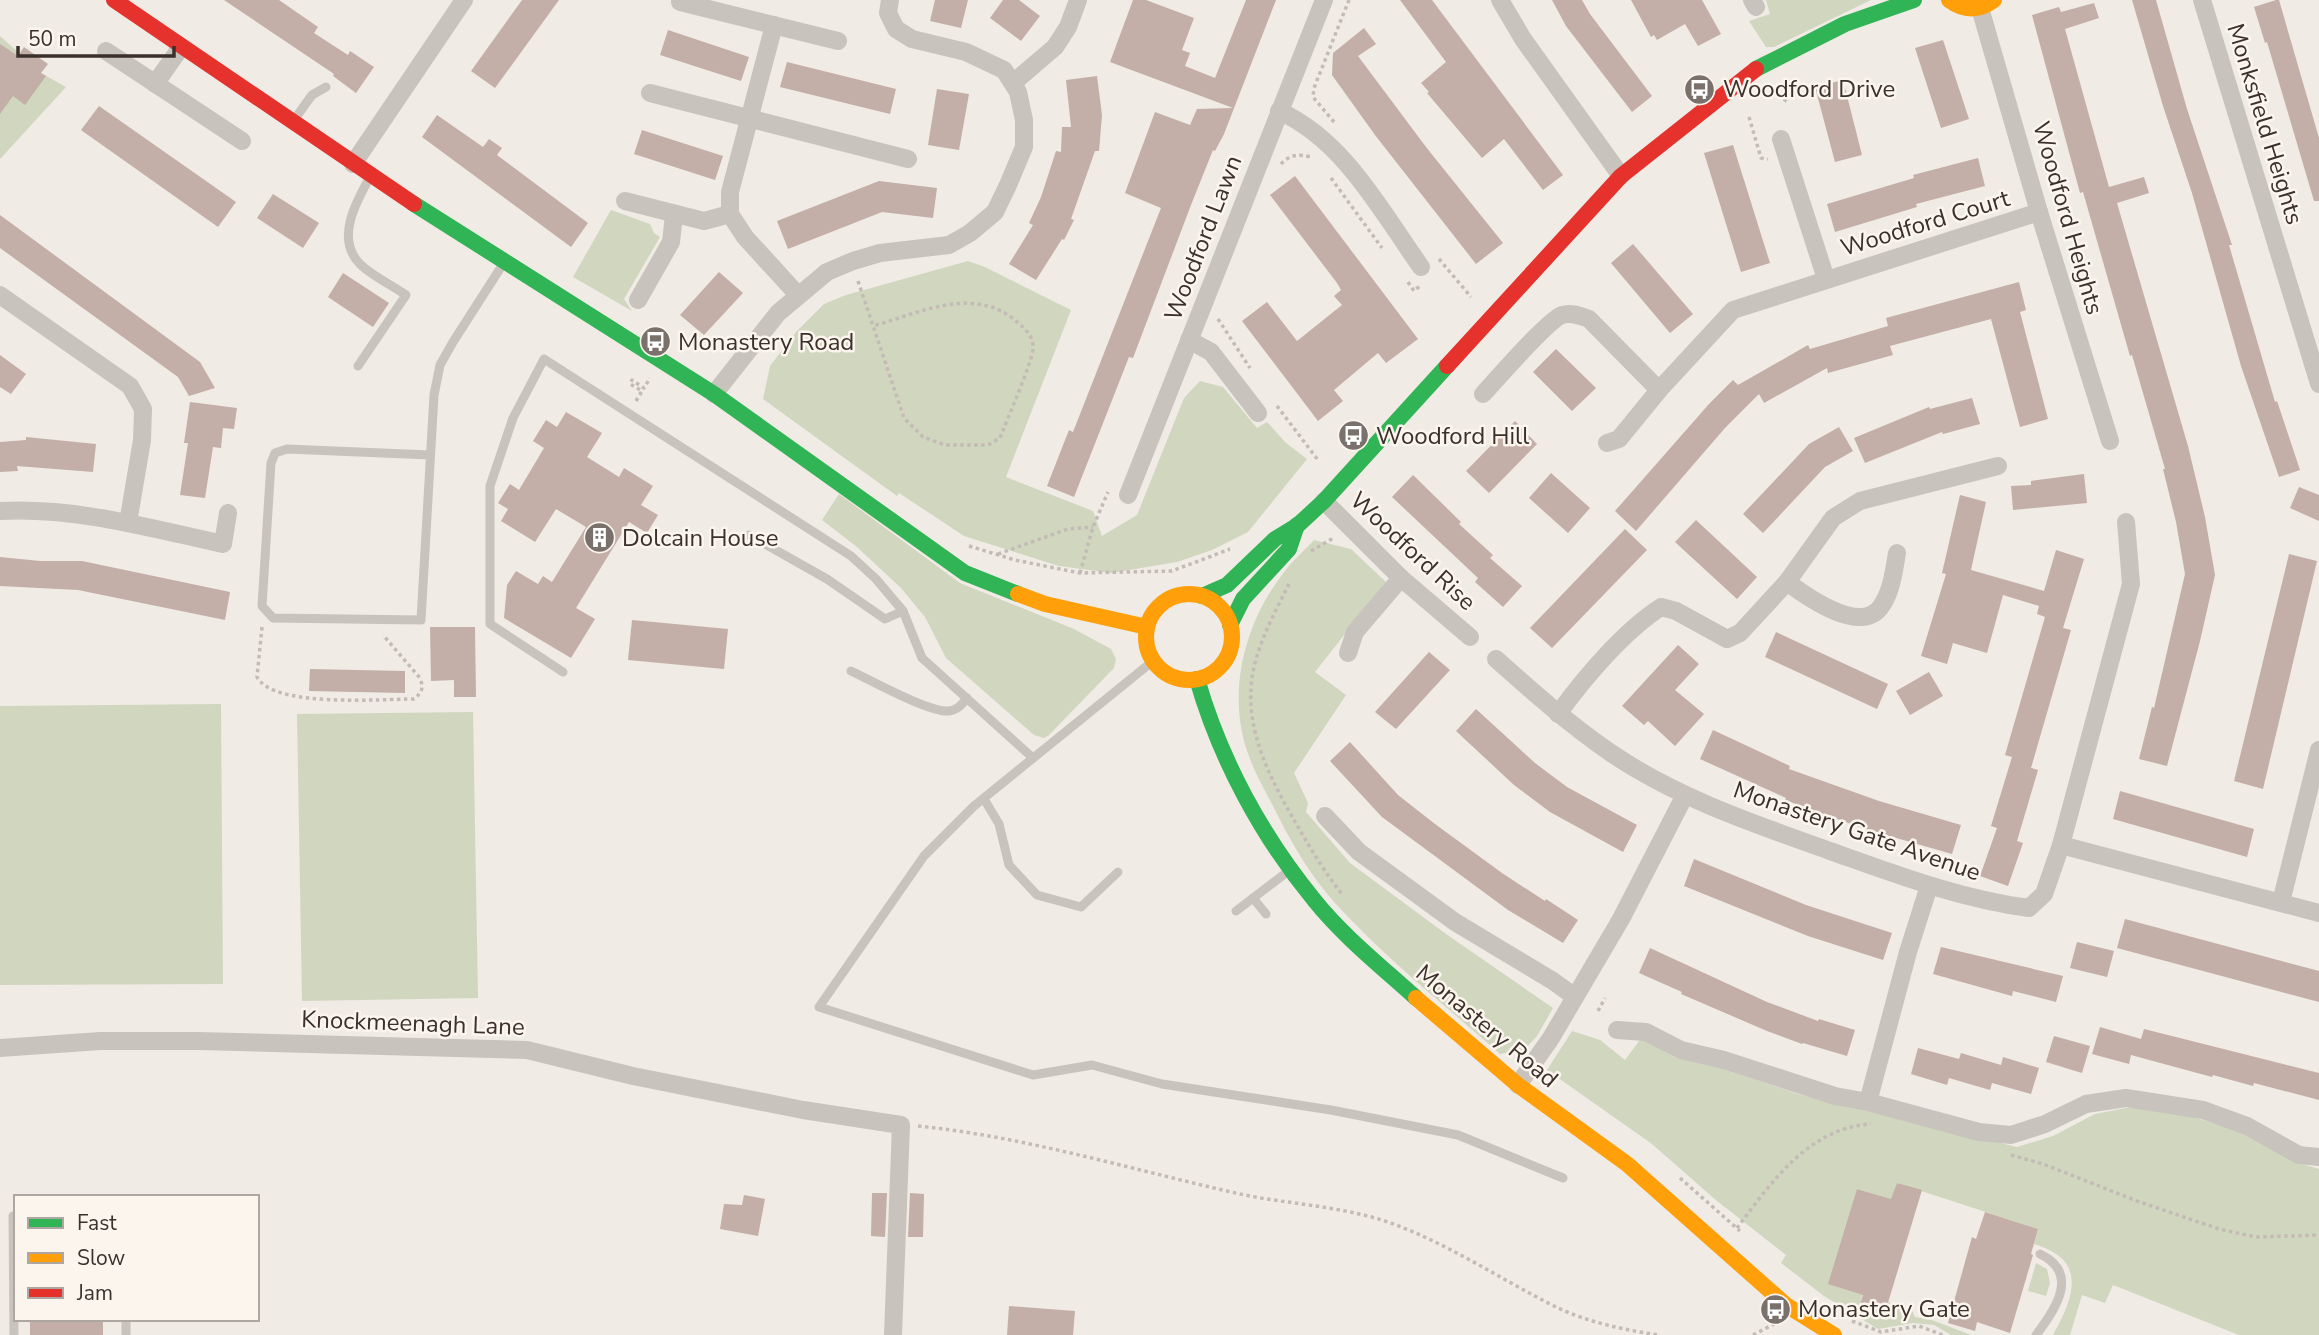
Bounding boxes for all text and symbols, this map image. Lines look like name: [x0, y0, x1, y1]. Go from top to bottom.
scale bar: [18, 14, 173, 58]
street label: Monksfield Heights: [2219, 20, 2311, 228]
text: 50 m: [28, 25, 77, 53]
bus stop icon: Woodford Drive: [1683, 72, 1717, 106]
place label: Woodford Drive: [1723, 73, 1895, 105]
street label: Woodford Heights: [2025, 118, 2111, 318]
street label: Woodford Lawn: [1157, 151, 1249, 325]
street label: Woodford Court: [1837, 182, 2014, 264]
bus stop icon: Monastery Road: [638, 325, 672, 359]
place label: Monastery Road: [678, 326, 854, 358]
bus stop icon: Woodford Hill: [1336, 419, 1370, 453]
place label: Woodford Hill: [1376, 420, 1529, 452]
street label: Woodford Rise: [1343, 484, 1483, 618]
building icon: Dolcain House: [582, 521, 616, 555]
place label: Dolcain House: [622, 522, 779, 554]
street label: Monastery Gate Avenue: [1729, 774, 1985, 888]
street label: Monastery Road: [1409, 957, 1565, 1095]
street label: Knockmeenagh Lane: [301, 1003, 525, 1043]
legend: [14, 1195, 259, 1321]
text: Fast: [77, 1209, 117, 1237]
text: Slow: [77, 1244, 126, 1272]
text: Jam: [76, 1279, 113, 1307]
bus stop icon: Monastery Gate: [1758, 1292, 1792, 1326]
place label: Monastery Gate: [1798, 1293, 1970, 1325]

